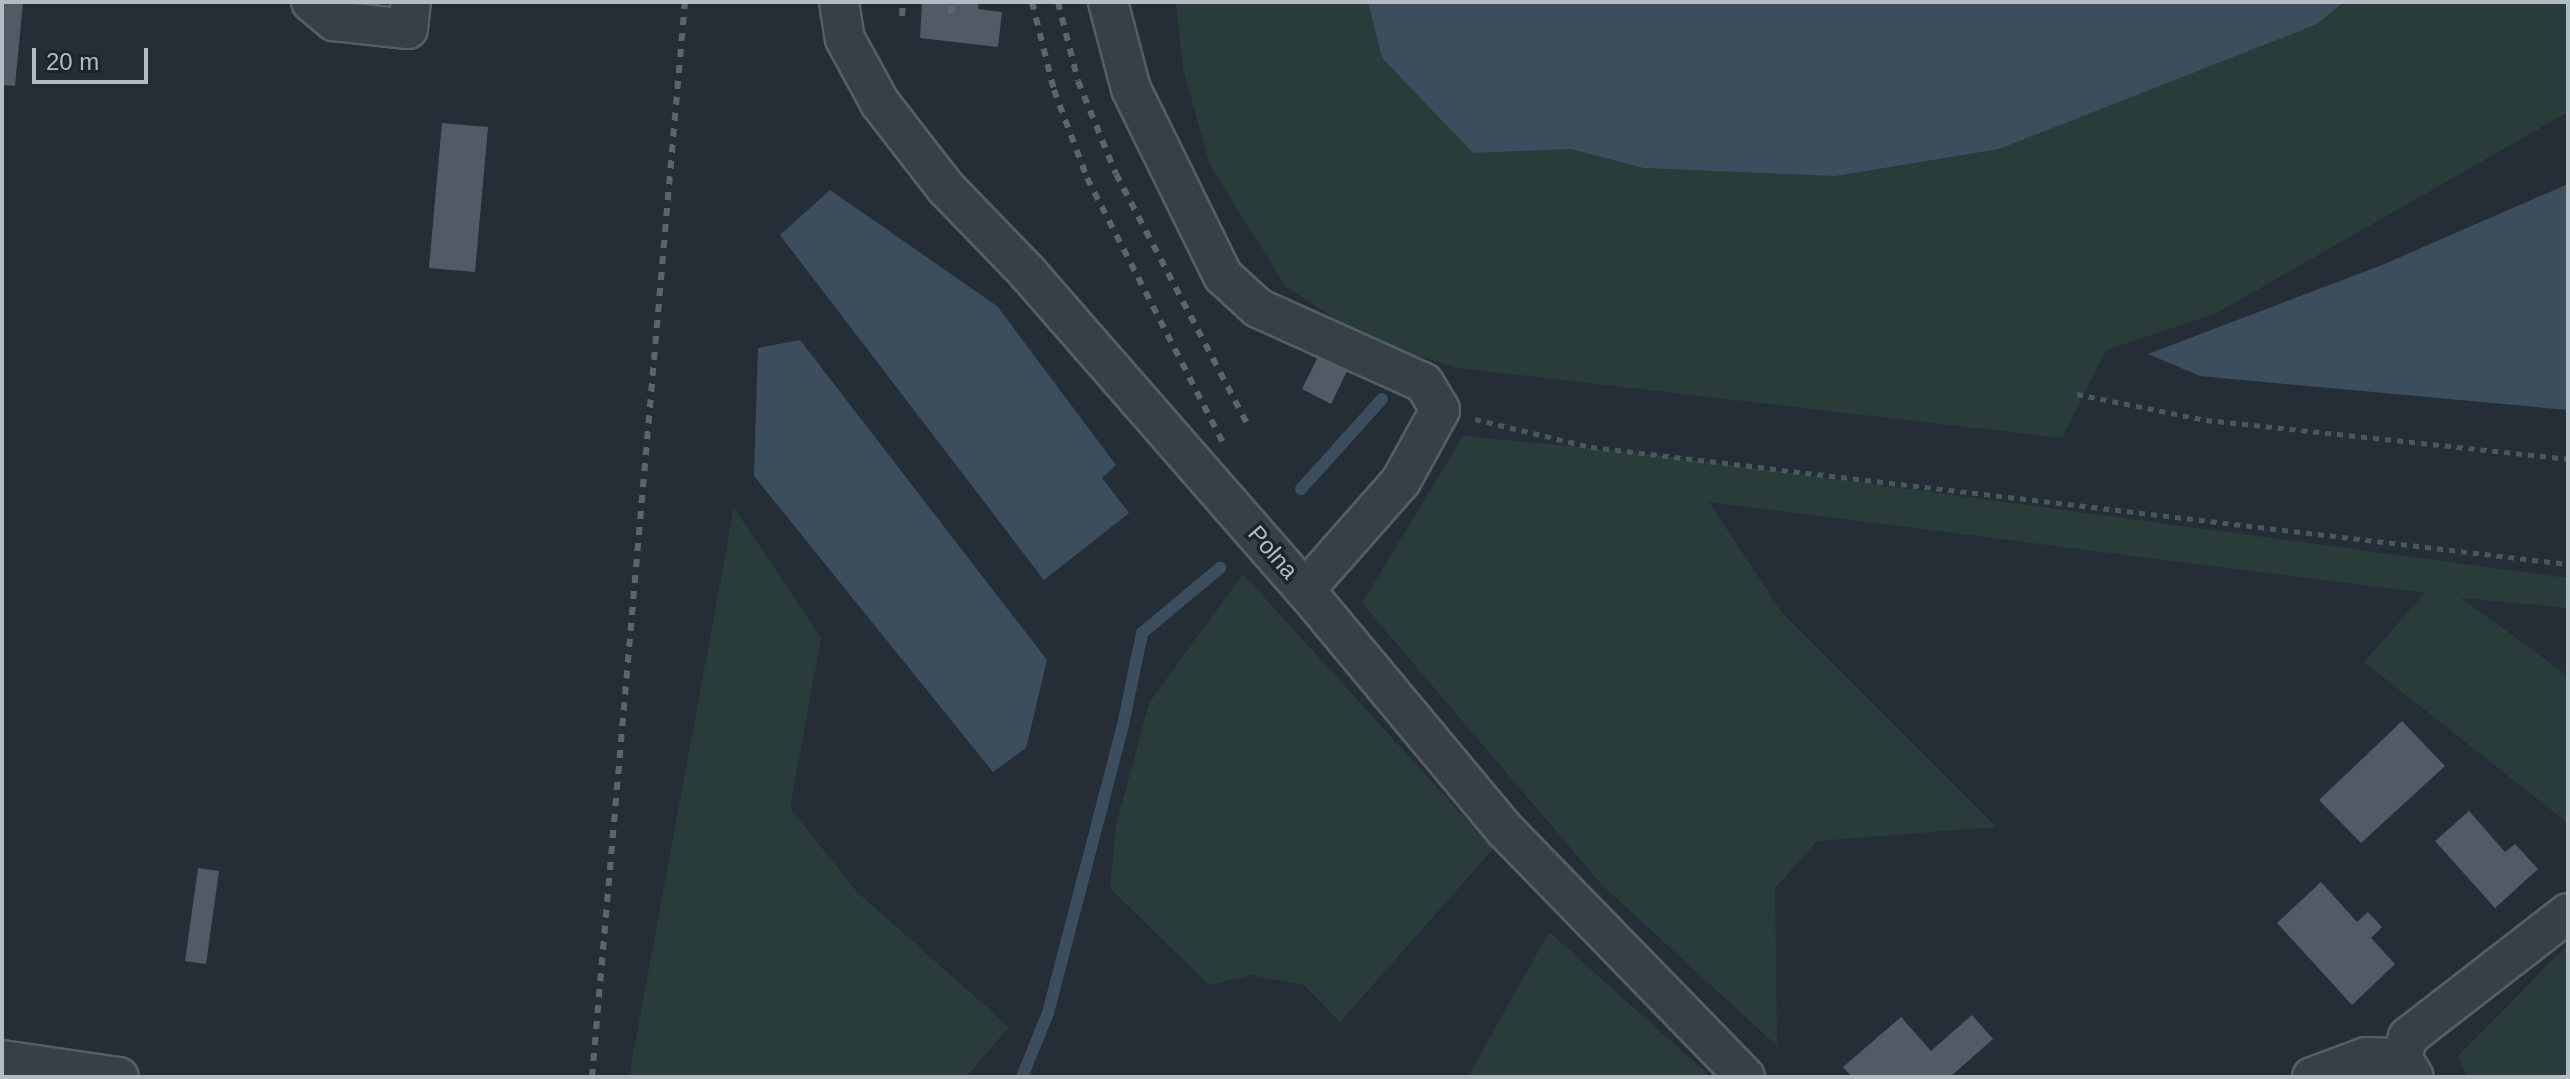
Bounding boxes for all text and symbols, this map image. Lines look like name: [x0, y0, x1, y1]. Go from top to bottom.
scale bar: [36, 32, 152, 82]
text: 20 m: [46, 48, 99, 75]
street label: Polna: [1242, 519, 1304, 585]

